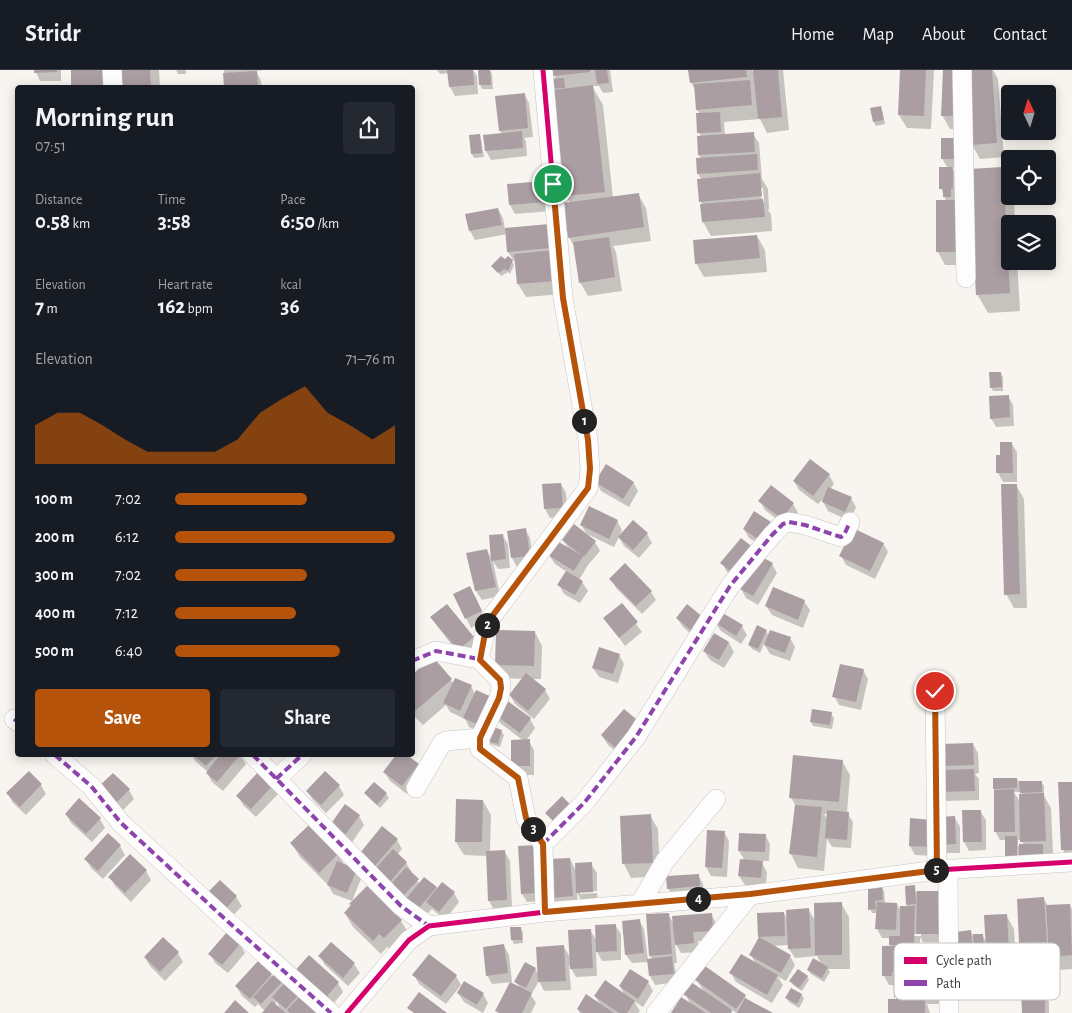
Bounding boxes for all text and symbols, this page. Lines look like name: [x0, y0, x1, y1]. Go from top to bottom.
text: Stridr: [25, 22, 81, 46]
text: Home: [791, 26, 834, 44]
text: Map: [862, 26, 894, 44]
text: About: [922, 26, 965, 44]
text: Contact: [993, 26, 1047, 44]
north arrow: [1001, 85, 1056, 140]
map controls: [1001, 85, 1056, 270]
button: share: [343, 102, 395, 154]
text: Morning run: [35, 104, 175, 132]
text: 07:51: [35, 138, 66, 154]
button: locate: [1001, 150, 1056, 205]
pin: [532, 163, 574, 205]
icon: arrive: [539, 170, 567, 198]
text: Distance: [35, 193, 82, 207]
text: Time: [158, 193, 186, 207]
text: Pace: [280, 193, 306, 207]
text: 0.58: [35, 211, 70, 232]
text: 3:58: [158, 211, 191, 232]
text: 6:50: [280, 211, 315, 232]
button: layers: [1001, 215, 1056, 270]
text: km: [70, 217, 90, 231]
text: /km: [315, 217, 339, 231]
text: Elevation: [35, 278, 86, 292]
text: Heart rate: [158, 278, 213, 292]
text: kcal: [280, 278, 302, 292]
text: 7: [35, 296, 44, 317]
text: 162: [158, 296, 185, 317]
text: 36: [280, 296, 300, 317]
text: m: [44, 302, 58, 316]
text: bpm: [185, 302, 213, 316]
text: Elevation: [35, 351, 93, 367]
text: 71–76 m: [346, 351, 395, 367]
pin: 1: [572, 408, 596, 434]
text: 1: [582, 414, 587, 428]
text: 100 m: [35, 491, 73, 507]
text: 7:02: [115, 491, 141, 507]
text: 200 m: [35, 529, 75, 545]
text: 6:12: [115, 529, 139, 545]
text: 300 m: [35, 567, 74, 583]
text: 7:02: [115, 567, 141, 583]
text: 400 m: [35, 605, 75, 621]
text: 7:12: [115, 605, 138, 621]
pin: 2: [474, 612, 500, 638]
text: 2: [484, 618, 491, 632]
text: 500 m: [35, 643, 74, 659]
text: 6:40: [115, 643, 142, 659]
pin: [914, 670, 956, 712]
icon: check: [921, 677, 949, 705]
button: Save: [35, 689, 210, 747]
button: Share: [220, 689, 395, 747]
pin: 3: [520, 816, 546, 842]
text: 3: [530, 822, 537, 836]
pin: 5: [924, 858, 948, 882]
text: 5: [933, 863, 940, 877]
pin: 4: [686, 886, 710, 912]
text: 4: [695, 892, 702, 906]
legend: [894, 943, 1060, 1000]
text: Cycle path: [936, 954, 992, 968]
text: Path: [936, 977, 961, 991]

